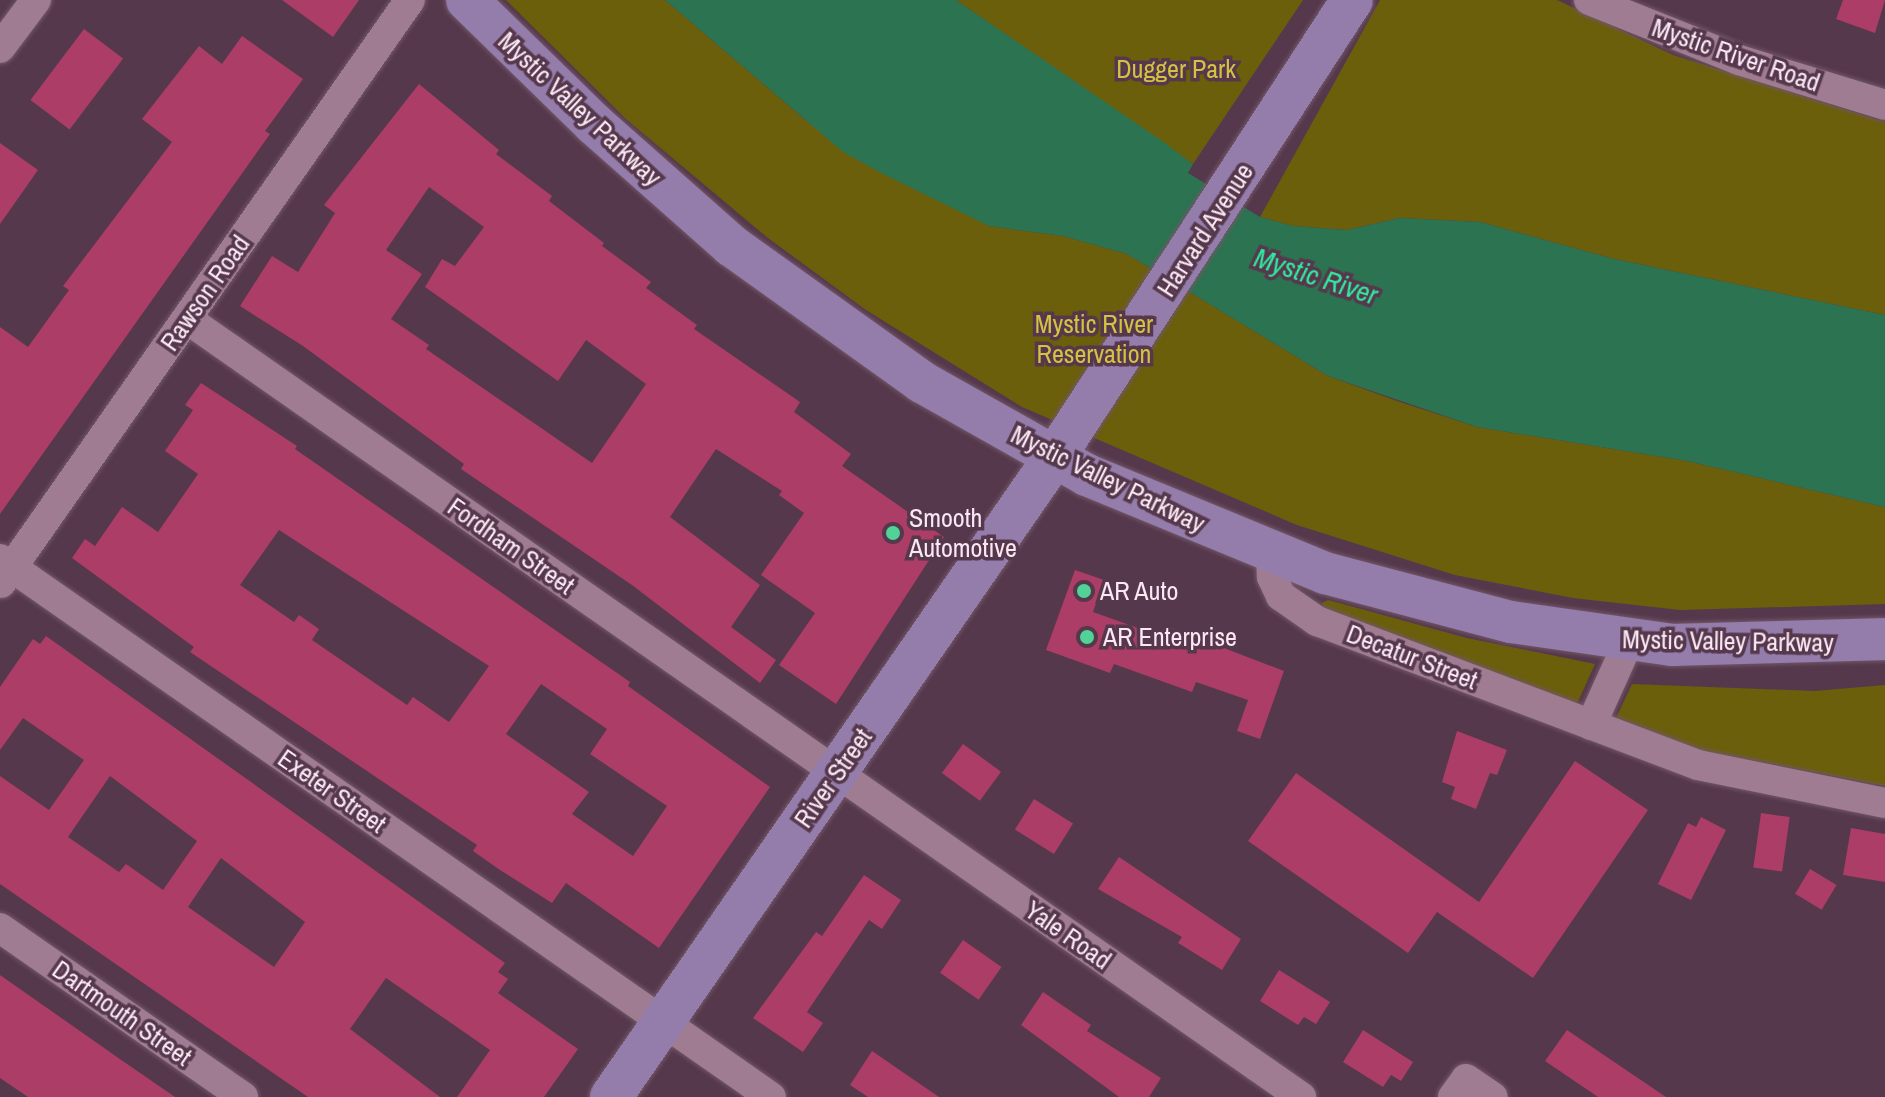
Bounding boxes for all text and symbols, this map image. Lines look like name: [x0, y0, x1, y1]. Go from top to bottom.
street label: Mystic River Road: [1648, 12, 1824, 98]
street label: Mystic Valley Parkway: [492, 25, 668, 193]
park label: Dugger Park: [1116, 53, 1236, 85]
street label: Harvard Avenue: [1150, 157, 1260, 303]
street label: Rawson Road: [154, 229, 256, 357]
water label: Mystic River: [1250, 240, 1382, 312]
park label: Mystic River Reservation: [1035, 308, 1153, 370]
street label: Mystic Valley Parkway: [1006, 419, 1210, 539]
street label: Fordham Street: [442, 491, 580, 601]
place label: Smooth Automotive: [909, 502, 1017, 564]
marker: Smooth Automotive: [884, 524, 902, 542]
place label: AR Auto: [1100, 575, 1179, 607]
marker: AR Auto: [1075, 582, 1093, 600]
street label: Decatur Street: [1342, 618, 1482, 696]
place label: AR Enterprise: [1103, 621, 1237, 653]
street label: Mystic Valley Parkway: [1622, 624, 1834, 658]
marker: AR Enterprise: [1078, 628, 1096, 646]
street label: River Street: [788, 722, 878, 834]
street label: Exeter Street: [272, 743, 392, 839]
street label: Yale Road: [1019, 894, 1117, 976]
street label: Dartmouth Street: [47, 954, 197, 1072]

